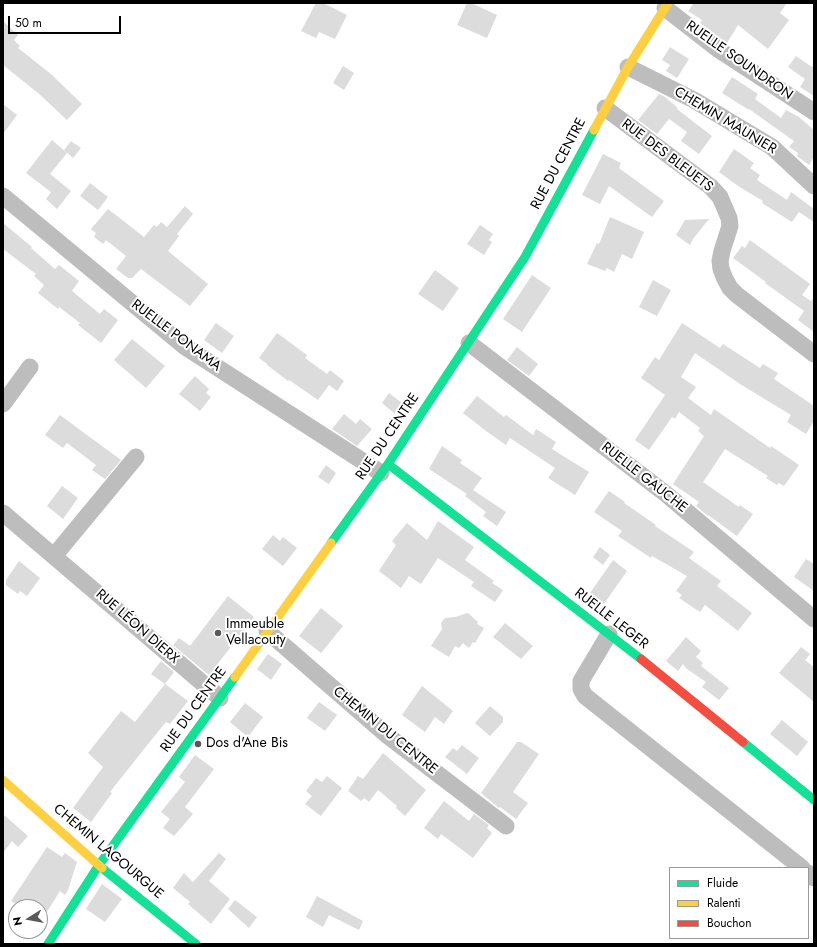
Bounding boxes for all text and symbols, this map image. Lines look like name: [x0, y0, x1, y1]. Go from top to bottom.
scale bar: [10, 8, 123, 34]
text: 50 m: [15, 14, 42, 32]
street label: RUELLE SOUNDRON: [682, 18, 796, 104]
street label: CHEMIN MAUNIER: [671, 84, 779, 158]
street label: RUE DU CENTRE: [528, 115, 590, 213]
street label: RUE DES BLEUETS: [618, 116, 716, 196]
street label: RUELLE PONAMA: [128, 297, 224, 375]
street label: RUE DU CENTRE: [353, 390, 423, 484]
street label: RUELLE GAUCHE: [598, 439, 690, 517]
street label: RUELLE LEGER: [571, 585, 651, 653]
street label: RUE LÉON DIERX: [92, 586, 182, 668]
place label: Immeuble Vellacouty: [226, 617, 286, 650]
marker: Immeuble Vellacouty: [213, 628, 223, 638]
street label: RUE DU CENTRE: [157, 664, 231, 756]
street label: CHEMIN DU CENTRE: [329, 684, 441, 778]
place label: Dos d'Ane Bis: [206, 736, 288, 752]
marker: Dos d'Ane Bis: [193, 739, 203, 749]
street label: CHEMIN LAGOURGUE: [50, 801, 166, 903]
legend: [669, 867, 809, 939]
text: Fluide: [707, 874, 738, 892]
text: Ralenti: [707, 894, 741, 912]
north arrow: [8, 899, 48, 939]
text: Bouchon: [707, 914, 751, 932]
text: N: [9, 915, 26, 927]

